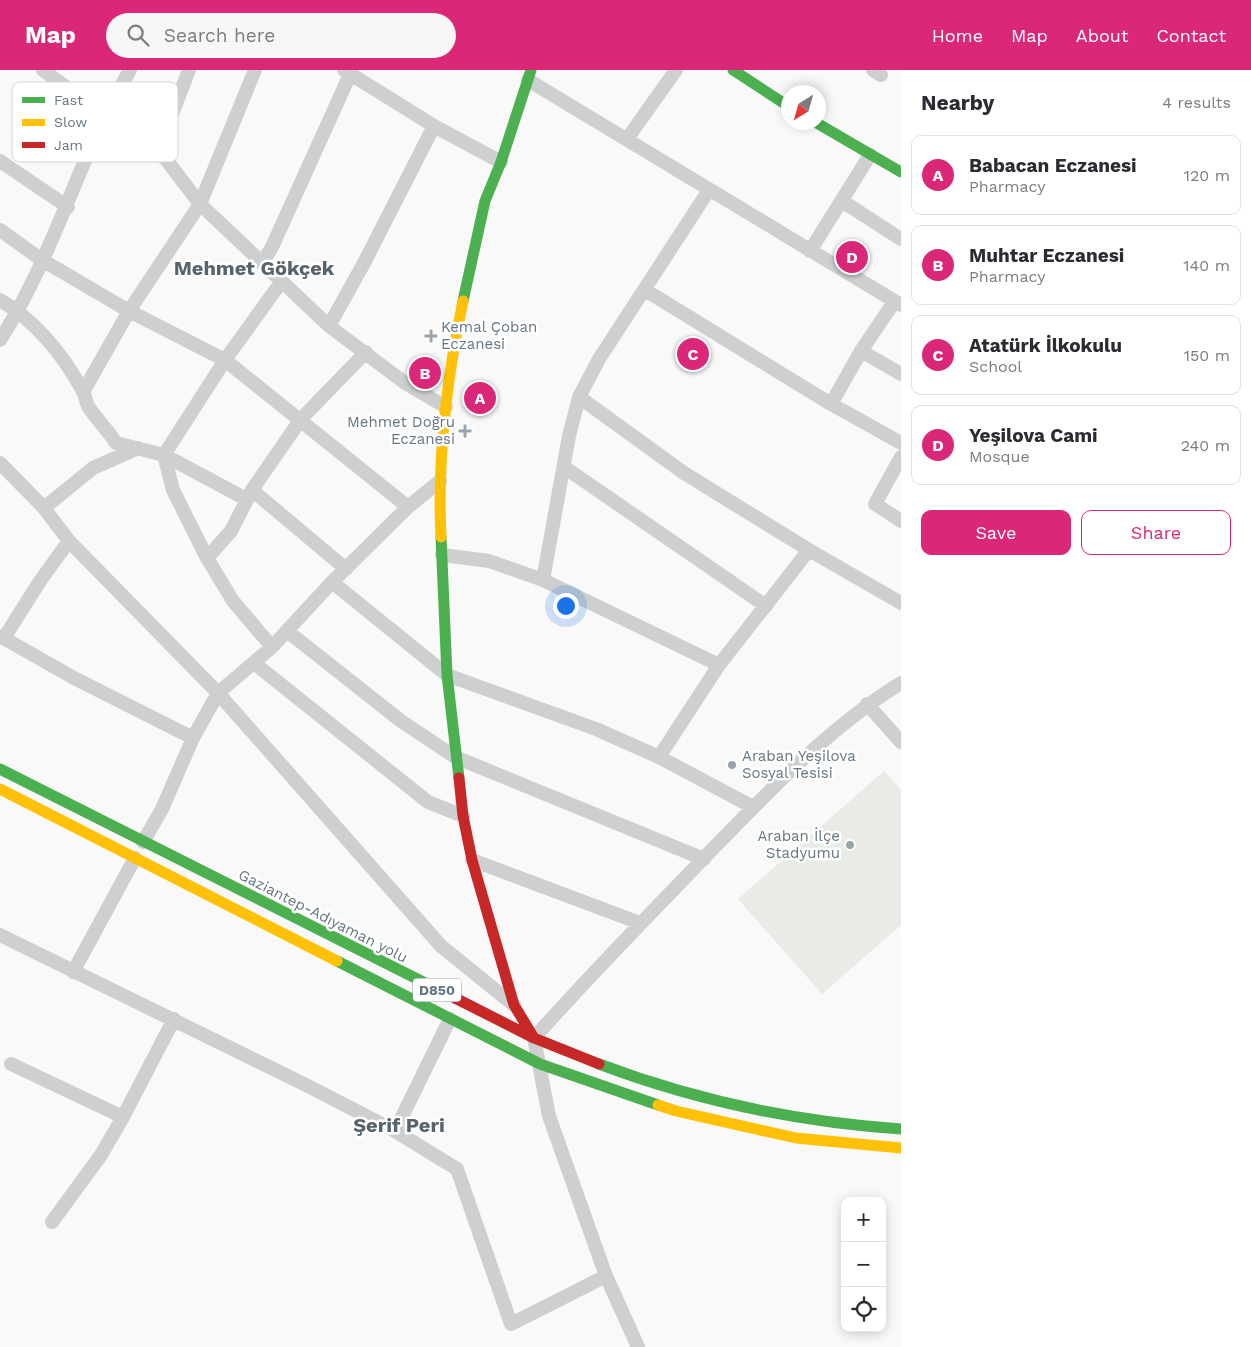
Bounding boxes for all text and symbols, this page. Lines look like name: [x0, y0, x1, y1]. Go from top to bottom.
search box: [106, 13, 456, 58]
text: Map: [25, 21, 76, 49]
icon: search: [124, 21, 152, 49]
text: Search here: [164, 24, 275, 47]
text: Home: [932, 25, 983, 46]
text: Map: [1011, 25, 1048, 46]
text: About: [1076, 25, 1128, 46]
text: Contact: [1156, 25, 1226, 46]
legend: [12, 82, 178, 162]
north arrow: [781, 85, 826, 130]
text: Nearby: [921, 90, 994, 115]
text: Fast: [54, 92, 83, 108]
text: 4 results: [1162, 93, 1231, 112]
text: Slow: [54, 114, 87, 130]
text: Jam: [54, 137, 83, 153]
text: Babacan Eczanesi: [969, 154, 1137, 177]
text: A: [933, 166, 943, 185]
text: 120 m: [1184, 166, 1230, 185]
text: Pharmacy: [969, 177, 1045, 196]
pin: D: [836, 238, 868, 276]
text: Muhtar Eczanesi: [969, 244, 1124, 267]
district label: Mehmet Gökçek: [174, 256, 335, 280]
text: B: [933, 256, 943, 275]
text: 140 m: [1183, 256, 1230, 275]
text: Pharmacy: [969, 267, 1045, 286]
place label: Kemal Çoban Eczanesi: [441, 318, 537, 353]
marker: Kemal Çoban Eczanesi: [425, 330, 437, 342]
text: Atatürk İlkokulu: [969, 334, 1122, 357]
pin: C: [677, 335, 709, 373]
text: C: [933, 346, 943, 365]
text: 150 m: [1184, 346, 1230, 365]
pin: B: [409, 354, 441, 392]
text: School: [969, 357, 1022, 376]
pin: A: [464, 379, 496, 417]
place label: Mehmet Doğru Eczanesi: [347, 413, 455, 448]
text: Yeşilova Cami: [969, 424, 1098, 447]
marker: Mehmet Doğru Eczanesi: [459, 425, 471, 437]
text: D: [932, 436, 944, 455]
text: 240 m: [1181, 436, 1230, 455]
text: Mosque: [969, 447, 1030, 466]
button: Save: [921, 510, 1071, 555]
button: Share: [1081, 510, 1231, 555]
your location: [553, 593, 579, 619]
place label: Araban Yeşilova Sosyal Tesisi: [742, 747, 856, 782]
marker: Araban Yeşilova Sosyal Tesisi: [726, 759, 738, 771]
place label: Araban İlçe Stadyumu: [757, 827, 840, 862]
marker: Araban İlçe Stadyumu: [844, 839, 856, 851]
street label: Gaziantep-Adıyaman yolu: [235, 865, 411, 967]
road number: D850: [413, 978, 461, 1002]
district label: Şerif Peri: [353, 1113, 445, 1137]
map controls: [841, 1197, 886, 1332]
button: +: [841, 1197, 886, 1242]
button: −: [841, 1242, 886, 1287]
button: locate: [841, 1287, 886, 1332]

